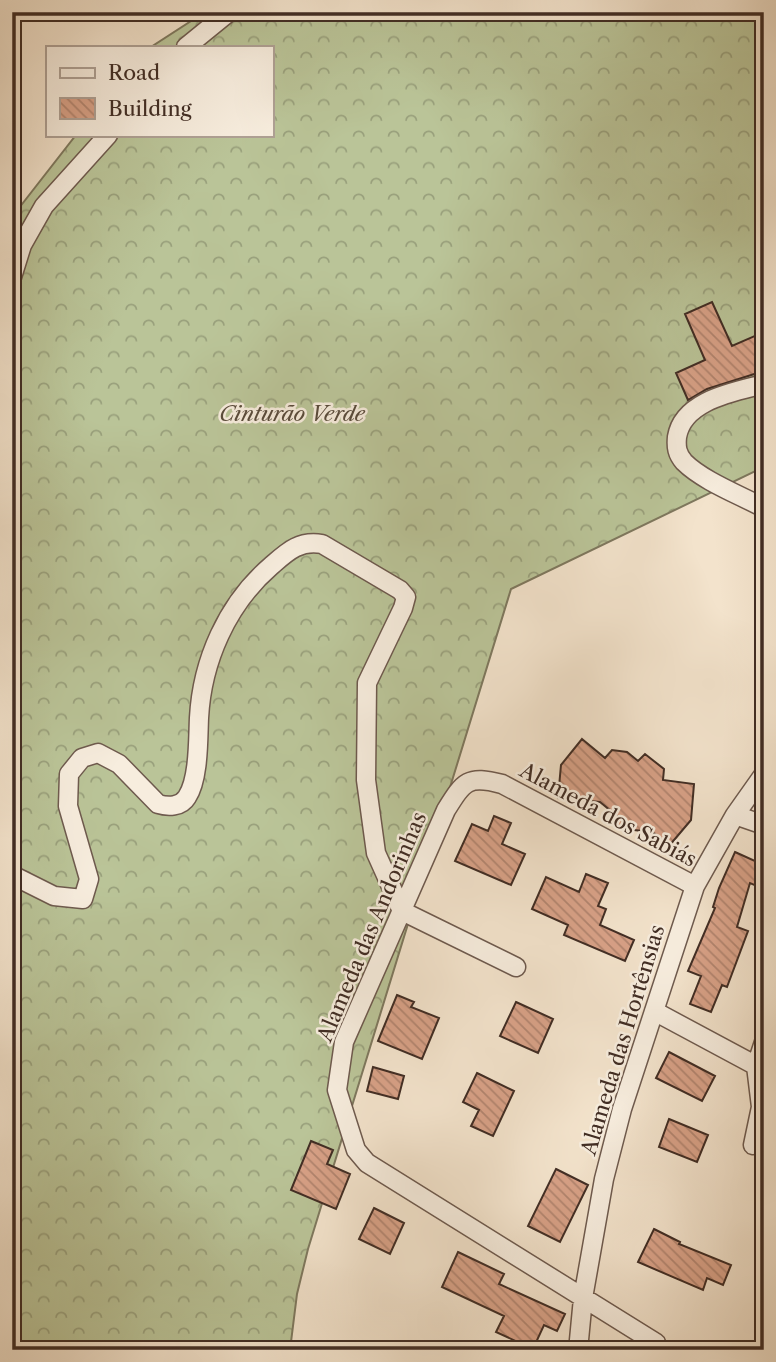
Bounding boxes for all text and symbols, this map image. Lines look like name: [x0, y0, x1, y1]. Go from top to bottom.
legend: [46, 46, 273, 136]
text: Road: [108, 60, 160, 85]
text: Building: [108, 96, 193, 121]
park label: Cinturão Verde: [219, 401, 366, 426]
street label: Alameda dos Sabiás: [515, 757, 701, 872]
street label: Alameda das Andorinhas: [311, 808, 431, 1046]
street label: Alameda das Hortênsias: [575, 922, 669, 1159]

